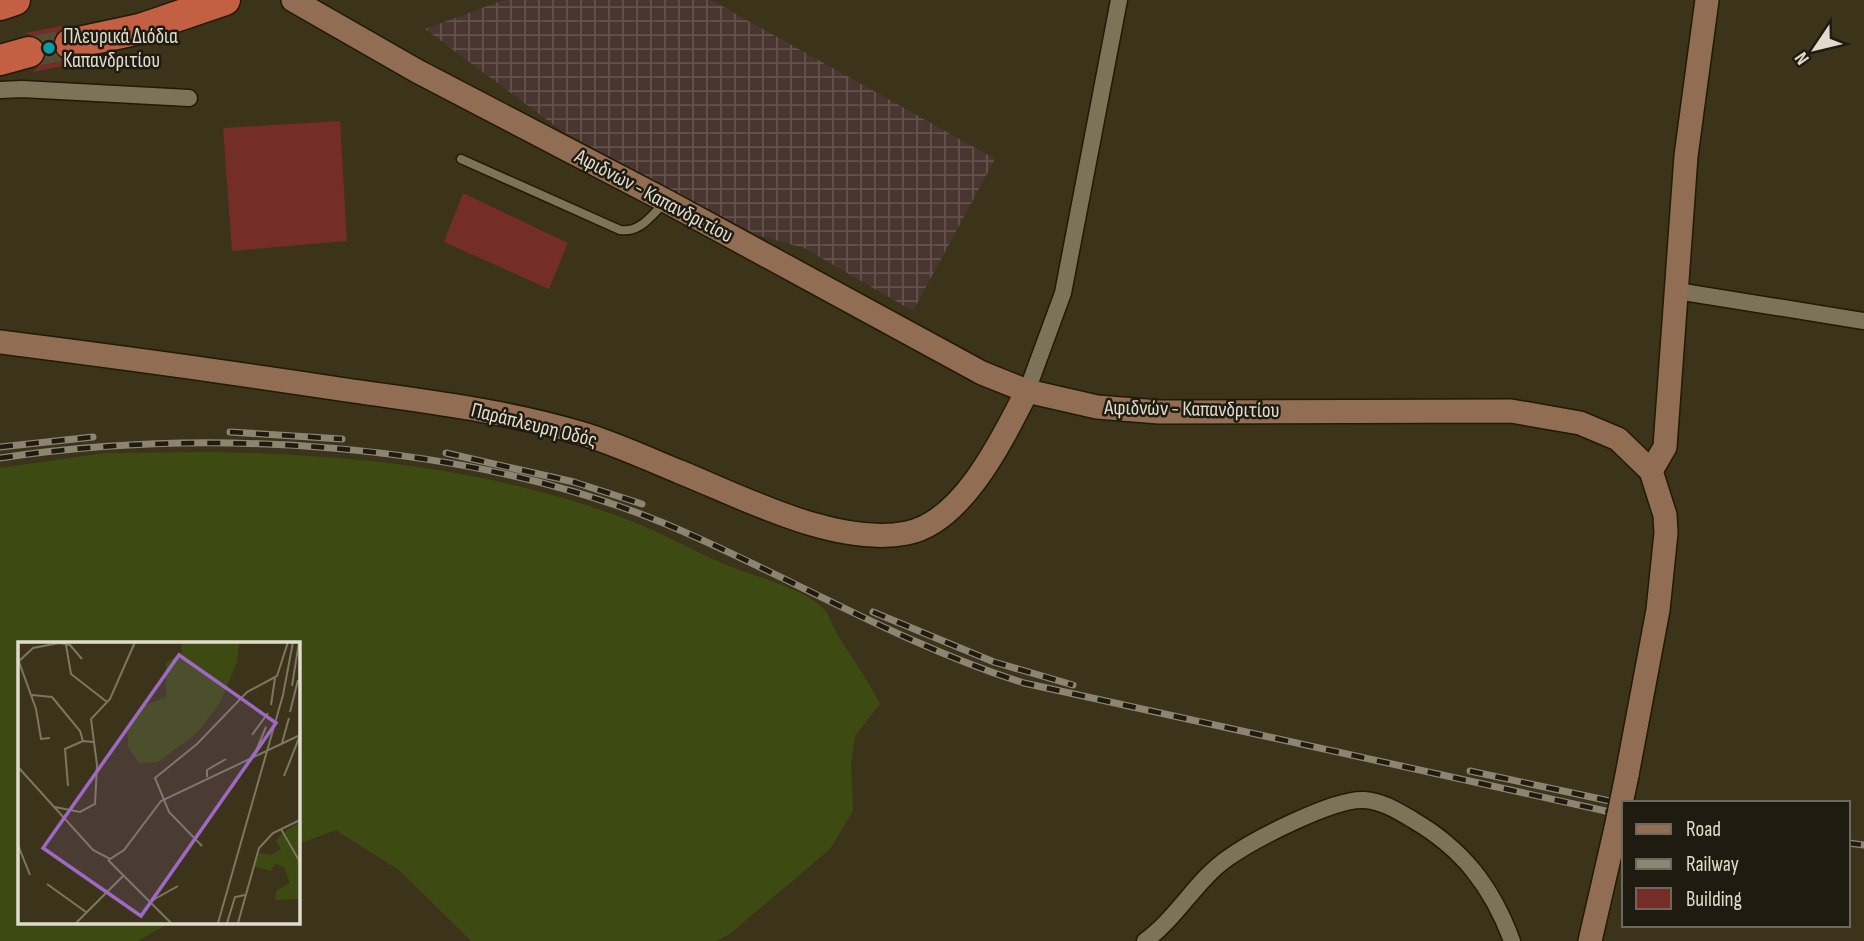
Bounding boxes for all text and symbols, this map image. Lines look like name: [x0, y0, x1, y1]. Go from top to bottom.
north arrow: [1780, 14, 1850, 84]
place label: Πλευρικά Διόδια Καπανδριτίου: [63, 24, 178, 73]
marker: Πλευρικά Διόδια Καπανδριτίου: [41, 40, 57, 56]
text: N: [1790, 47, 1815, 69]
street label: Αφιδνών - Καπανδριτίου: [570, 143, 737, 248]
street label: Αφιδνών - Καπανδριτίου: [1103, 395, 1280, 423]
street label: Παράπλευρη Οδός: [468, 397, 600, 453]
inset map: [18, 642, 299, 923]
legend: [1622, 801, 1850, 927]
text: Road: [1686, 817, 1721, 842]
text: Railway: [1686, 852, 1739, 877]
text: Building: [1686, 887, 1742, 912]

